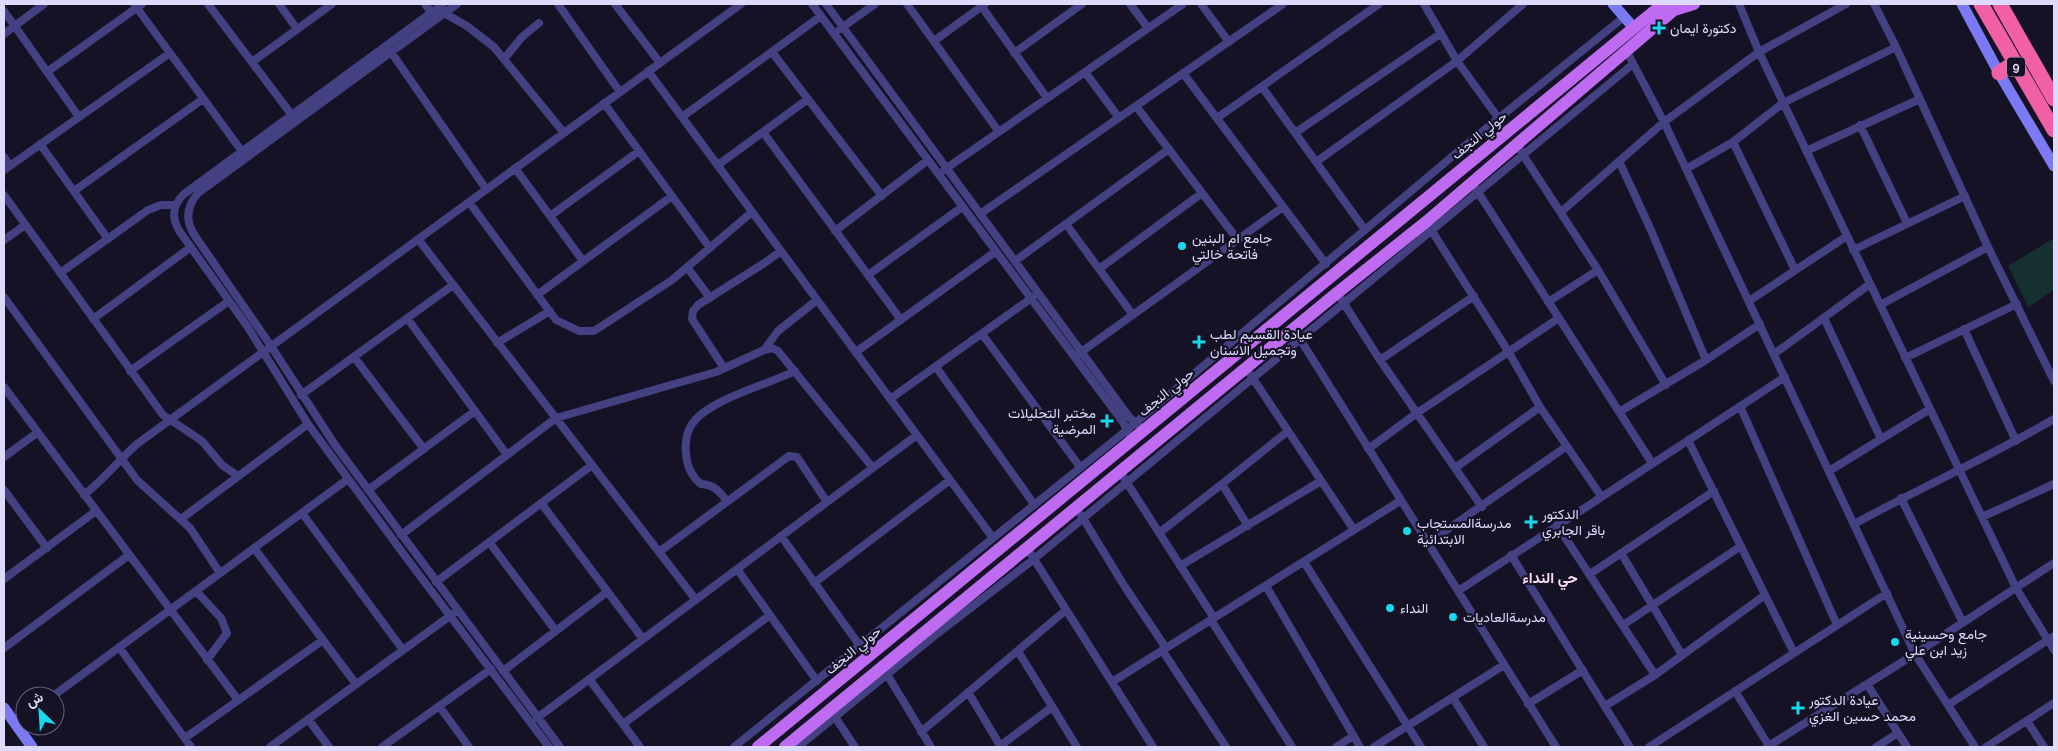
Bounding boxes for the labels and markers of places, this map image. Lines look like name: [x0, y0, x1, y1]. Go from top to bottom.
place label: دكتورة ايمان: [1670, 20, 1737, 37]
marker: دكتورة ايمان: [1652, 21, 1666, 35]
place label: جامع ام البنين فاتحة خالتي: [1192, 230, 1272, 266]
marker: جامع ام البنين فاتحة خالتي: [1176, 240, 1188, 252]
place label: عيادة القسيم لطب وتجميل الاسنان: [1210, 326, 1313, 359]
marker: عيادة القسيم لطب وتجميل الاسنان: [1192, 335, 1206, 349]
place label: مختبر التحليلات المرضية: [1008, 405, 1096, 438]
marker: مختبر التحليلات المرضية: [1100, 414, 1114, 428]
place label: الدكتور باقر الجابري: [1541, 506, 1605, 542]
place label: مدرسةالمستجاب الابتدائية: [1417, 515, 1512, 548]
marker: الدكتور باقر الجابري: [1524, 515, 1538, 529]
marker: مدرسةالمستجاب الابتدائية: [1401, 525, 1413, 537]
place label: النداء: [1400, 600, 1428, 616]
marker: النداء: [1384, 602, 1396, 614]
place label: مدرسةالعاديات: [1463, 609, 1546, 626]
marker: مدرسةالعاديات: [1447, 611, 1459, 623]
place label: جامع وحسينية زيد ابن علي: [1905, 626, 1987, 662]
marker: جامع وحسينية زيد ابن علي: [1889, 636, 1901, 648]
place label: عيادة الدكتور محمد حسين الغزي: [1808, 692, 1916, 728]
marker: عيادة الدكتور محمد حسين الغزي: [1791, 701, 1805, 715]

